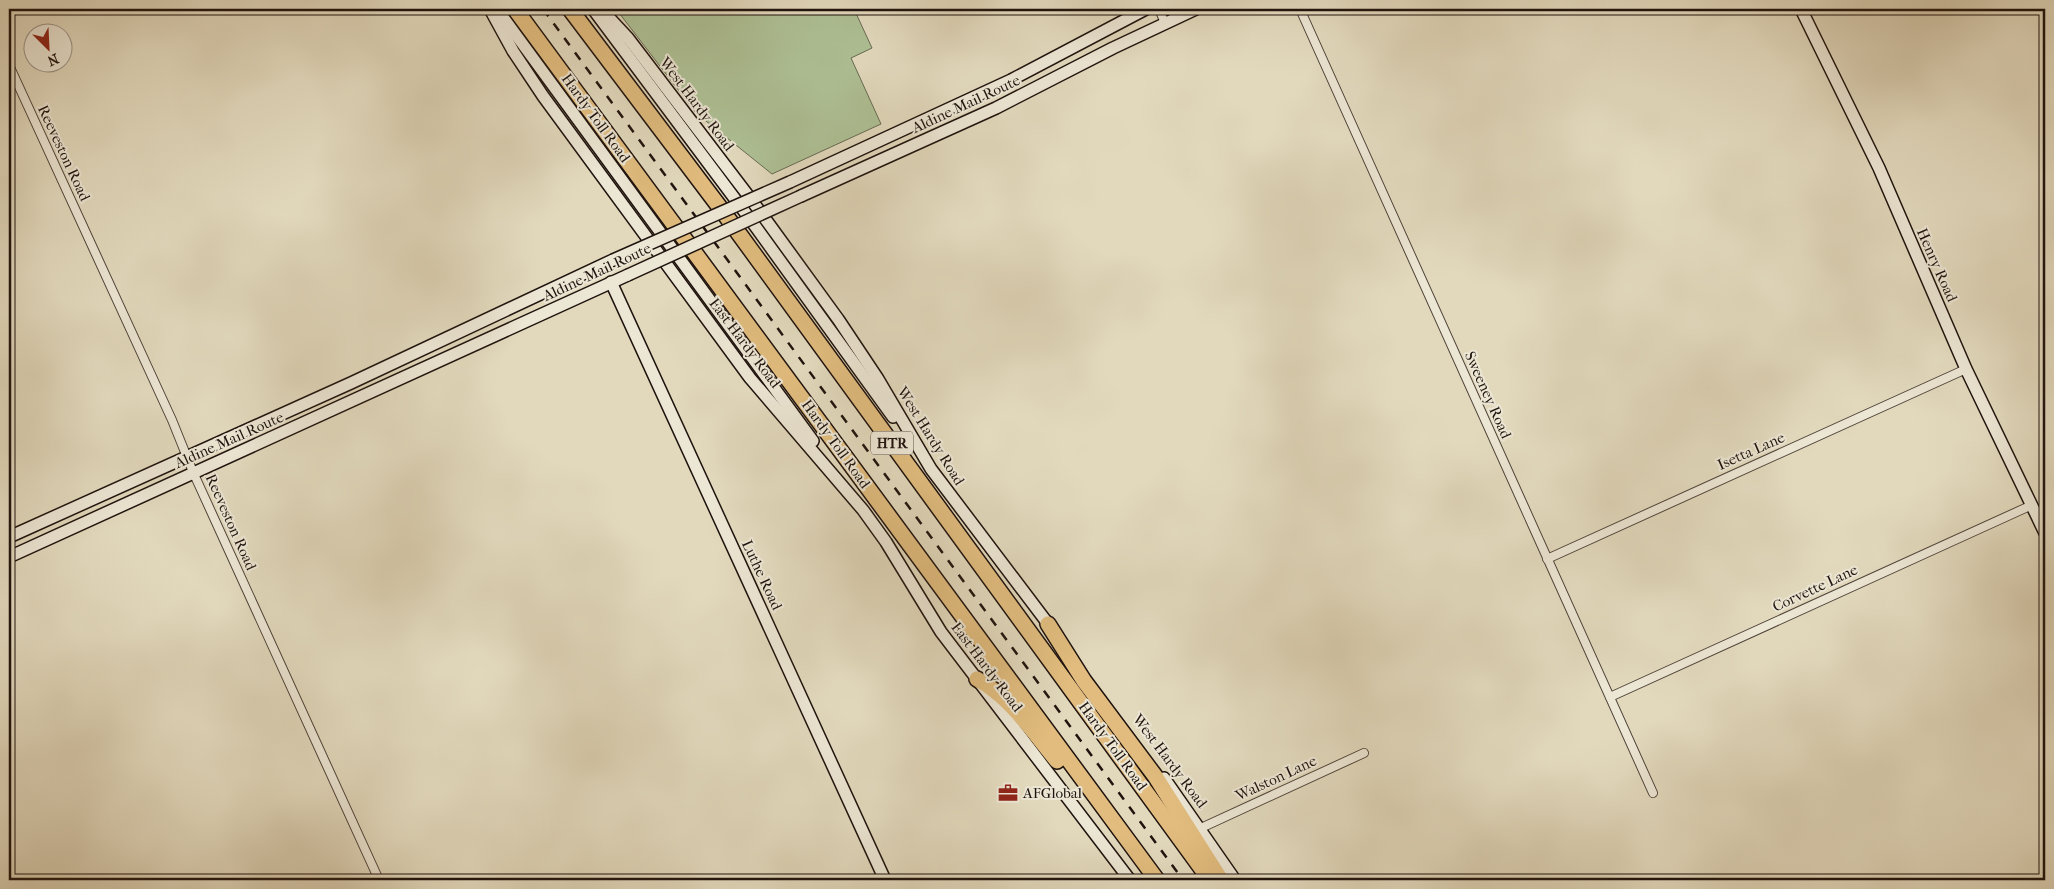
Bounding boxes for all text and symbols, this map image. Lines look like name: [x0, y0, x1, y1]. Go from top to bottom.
north arrow: [22, 22, 72, 72]
text: N: [44, 49, 61, 69]
street label: West Hardy Road: [655, 53, 739, 155]
street label: Hardy Toll Road: [558, 70, 635, 167]
street label: Aldine Mail Route: [908, 71, 1024, 137]
street label: Reeveston Road: [34, 102, 94, 205]
street label: Henry Road: [1913, 225, 1962, 305]
street label: Aldine Mail Route: [539, 239, 655, 305]
street label: East Hardy Road: [705, 295, 785, 392]
street label: Sweeney Road: [1461, 349, 1516, 442]
street label: West Hardy Road: [893, 383, 969, 489]
street label: Hardy Toll Road: [798, 396, 875, 493]
street label: Aldine Mail Route: [171, 408, 287, 473]
street label: Isetta Lane: [1715, 428, 1788, 474]
road number: HTR: [871, 432, 913, 454]
street label: Reeveston Road: [202, 471, 261, 574]
street label: Luthe Road: [738, 537, 786, 614]
street label: Corvette Lane: [1769, 560, 1861, 616]
street label: East Hardy Road: [947, 619, 1027, 716]
street label: Hardy Toll Road: [1075, 698, 1152, 795]
street label: West Hardy Road: [1128, 710, 1212, 812]
street label: Walston Lane: [1232, 751, 1320, 805]
office icon: AFGlobal: [997, 782, 1019, 804]
place label: AFGlobal: [1022, 784, 1082, 802]

